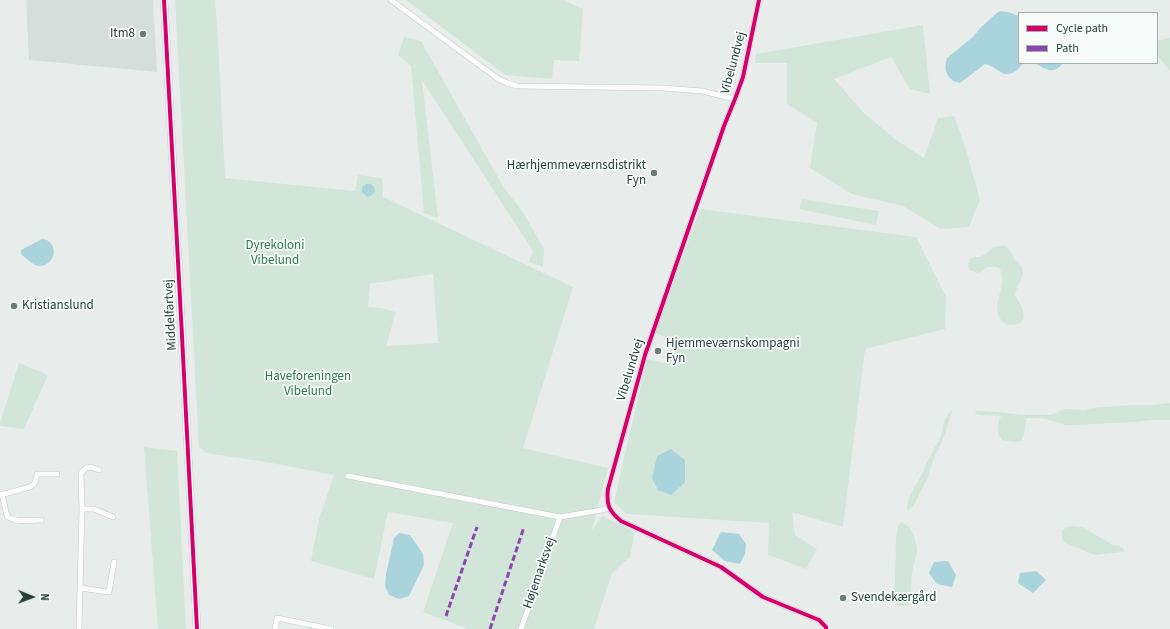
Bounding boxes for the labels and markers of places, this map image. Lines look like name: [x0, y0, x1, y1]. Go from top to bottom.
place label: Itm8: [110, 26, 135, 42]
marker: Itm8: [138, 29, 148, 39]
place label: Hærhjemmeværnsdistrikt Fyn: [507, 158, 646, 189]
marker: Hærhjemmeværnsdistrikt Fyn: [649, 168, 659, 178]
place label: Kristianslund: [22, 298, 94, 314]
marker: Kristianslund: [9, 301, 19, 311]
place label: Hjemmeværnskompagni Fyn: [666, 336, 800, 367]
marker: Hjemmeværnskompagni Fyn: [653, 346, 663, 356]
place label: Svendekærgård: [851, 590, 936, 606]
marker: Svendekærgård: [838, 593, 848, 603]

